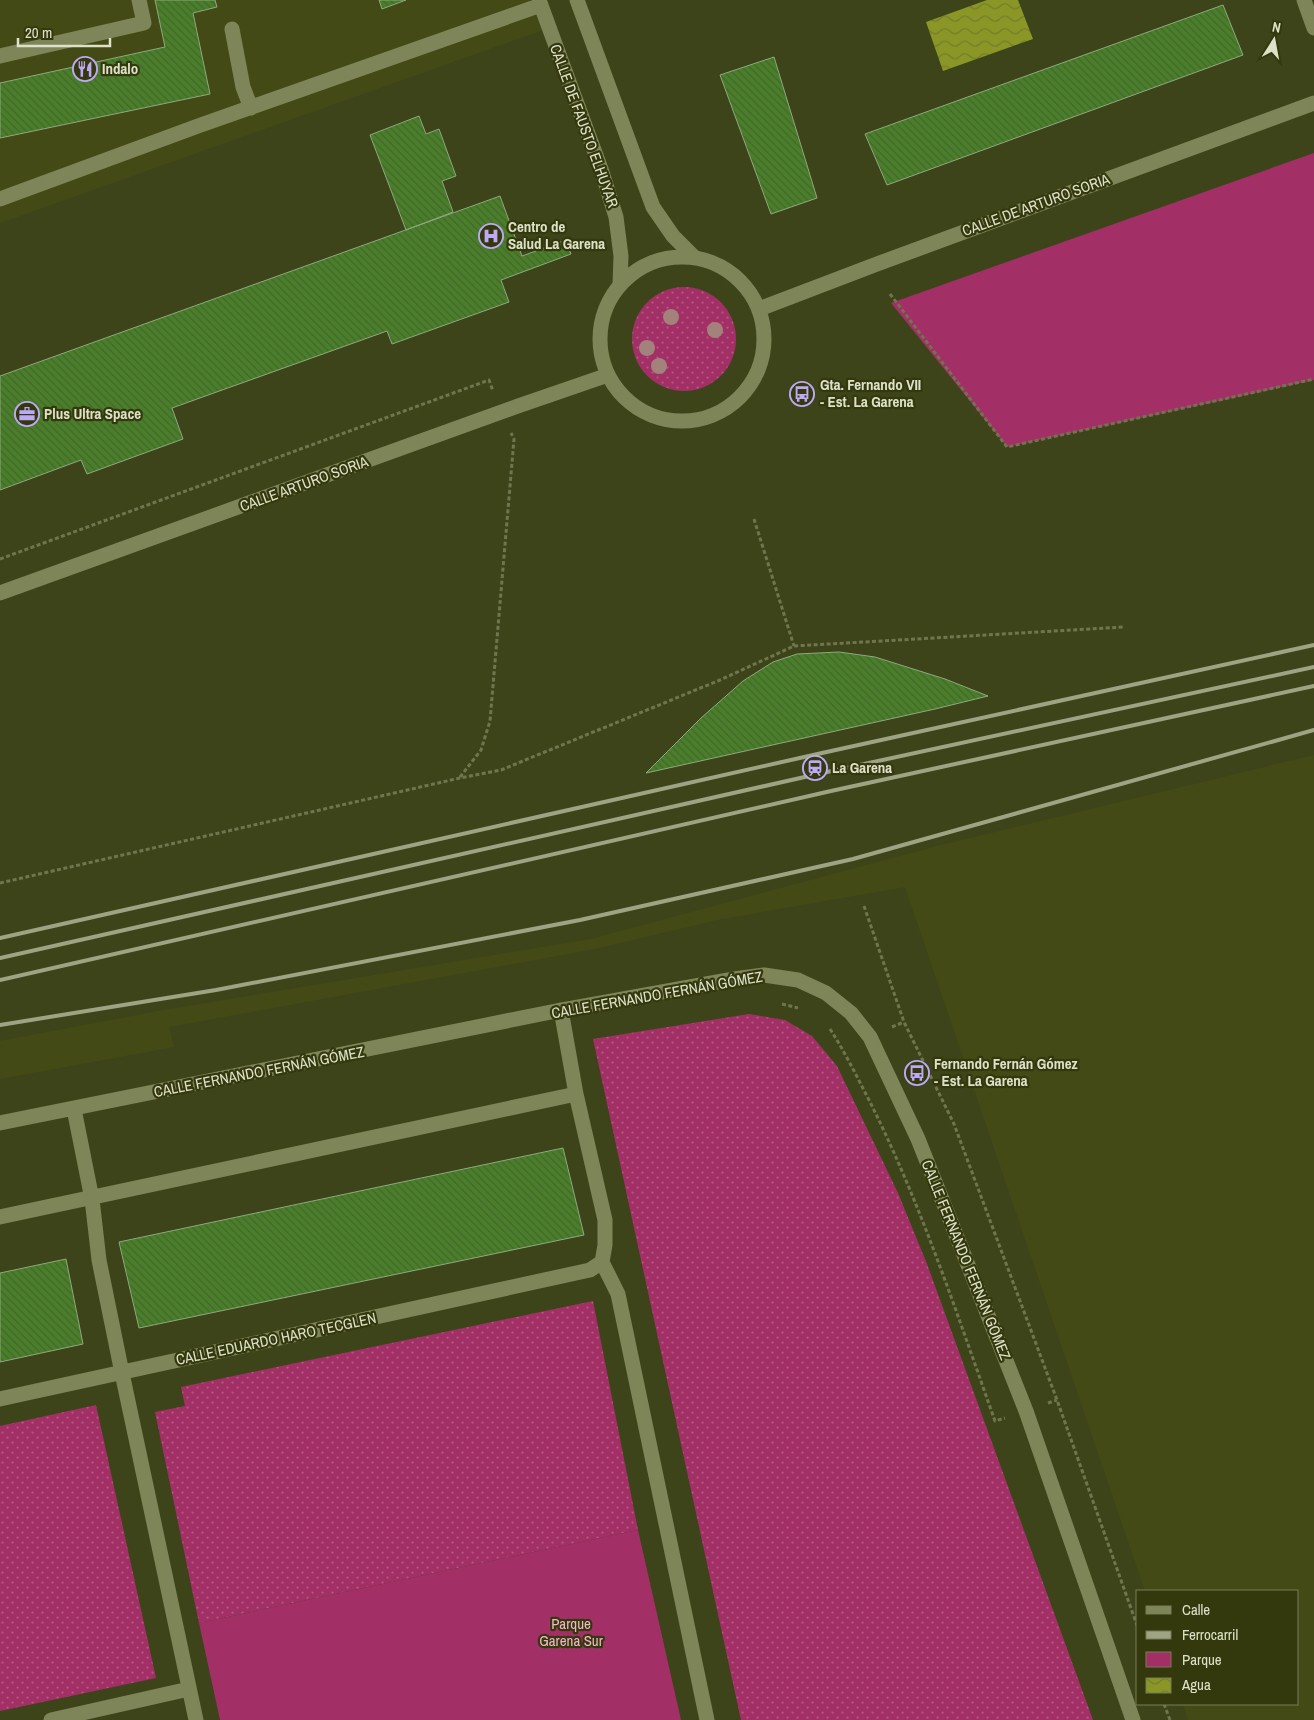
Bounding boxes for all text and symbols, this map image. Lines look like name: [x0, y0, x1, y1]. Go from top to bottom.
scale bar: [18, 15, 110, 47]
north arrow: [1249, 15, 1299, 65]
text: N: [1271, 18, 1282, 37]
text: 20 m: [25, 22, 52, 43]
street label: CALLE DE FAUSTO ELHUYAR: [545, 41, 624, 211]
restaurant icon: Indalo: [72, 56, 98, 82]
place label: Indalo: [102, 58, 138, 79]
street label: CALLE DE ARTURO SORIA: [959, 168, 1113, 241]
place label: Centro de Salud La Garena: [508, 216, 605, 254]
hospital icon: Centro de Salud La Garena: [478, 223, 504, 249]
place label: Gta. Fernando VII - Est. La Garena: [820, 374, 921, 412]
bus stop icon: Gta. Fernando VII - Est. La Garena: [789, 381, 815, 407]
office icon: Plus Ultra Space: [14, 401, 40, 427]
place label: Plus Ultra Space: [44, 403, 141, 424]
street label: CALLE ARTURO SORIA: [237, 450, 372, 517]
station icon: La Garena: [802, 755, 828, 781]
place label: La Garena: [832, 757, 892, 778]
street label: CALLE FERNANDO FERNÁN GÓMEZ: [550, 966, 765, 1023]
street label: CALLE FERNANDO FERNÁN GÓMEZ: [152, 1041, 366, 1102]
place label: Fernando Fernán Gómez - Est. La Garena: [934, 1053, 1078, 1091]
bus stop icon: Fernando Fernán Gómez - Est. La Garena: [904, 1060, 930, 1086]
street label: CALLE FERNANDO FERNÁN GÓMEZ: [917, 1157, 1016, 1363]
street label: CALLE EDUARDO HARO TECGLEN: [174, 1307, 378, 1370]
legend: [1136, 1590, 1299, 1705]
text: Calle: [1182, 1599, 1210, 1620]
park label: Parque Garena Sur: [539, 1613, 603, 1651]
text: Ferrocarril: [1182, 1624, 1238, 1645]
text: Parque: [1182, 1649, 1222, 1670]
text: Agua: [1181, 1674, 1211, 1695]

